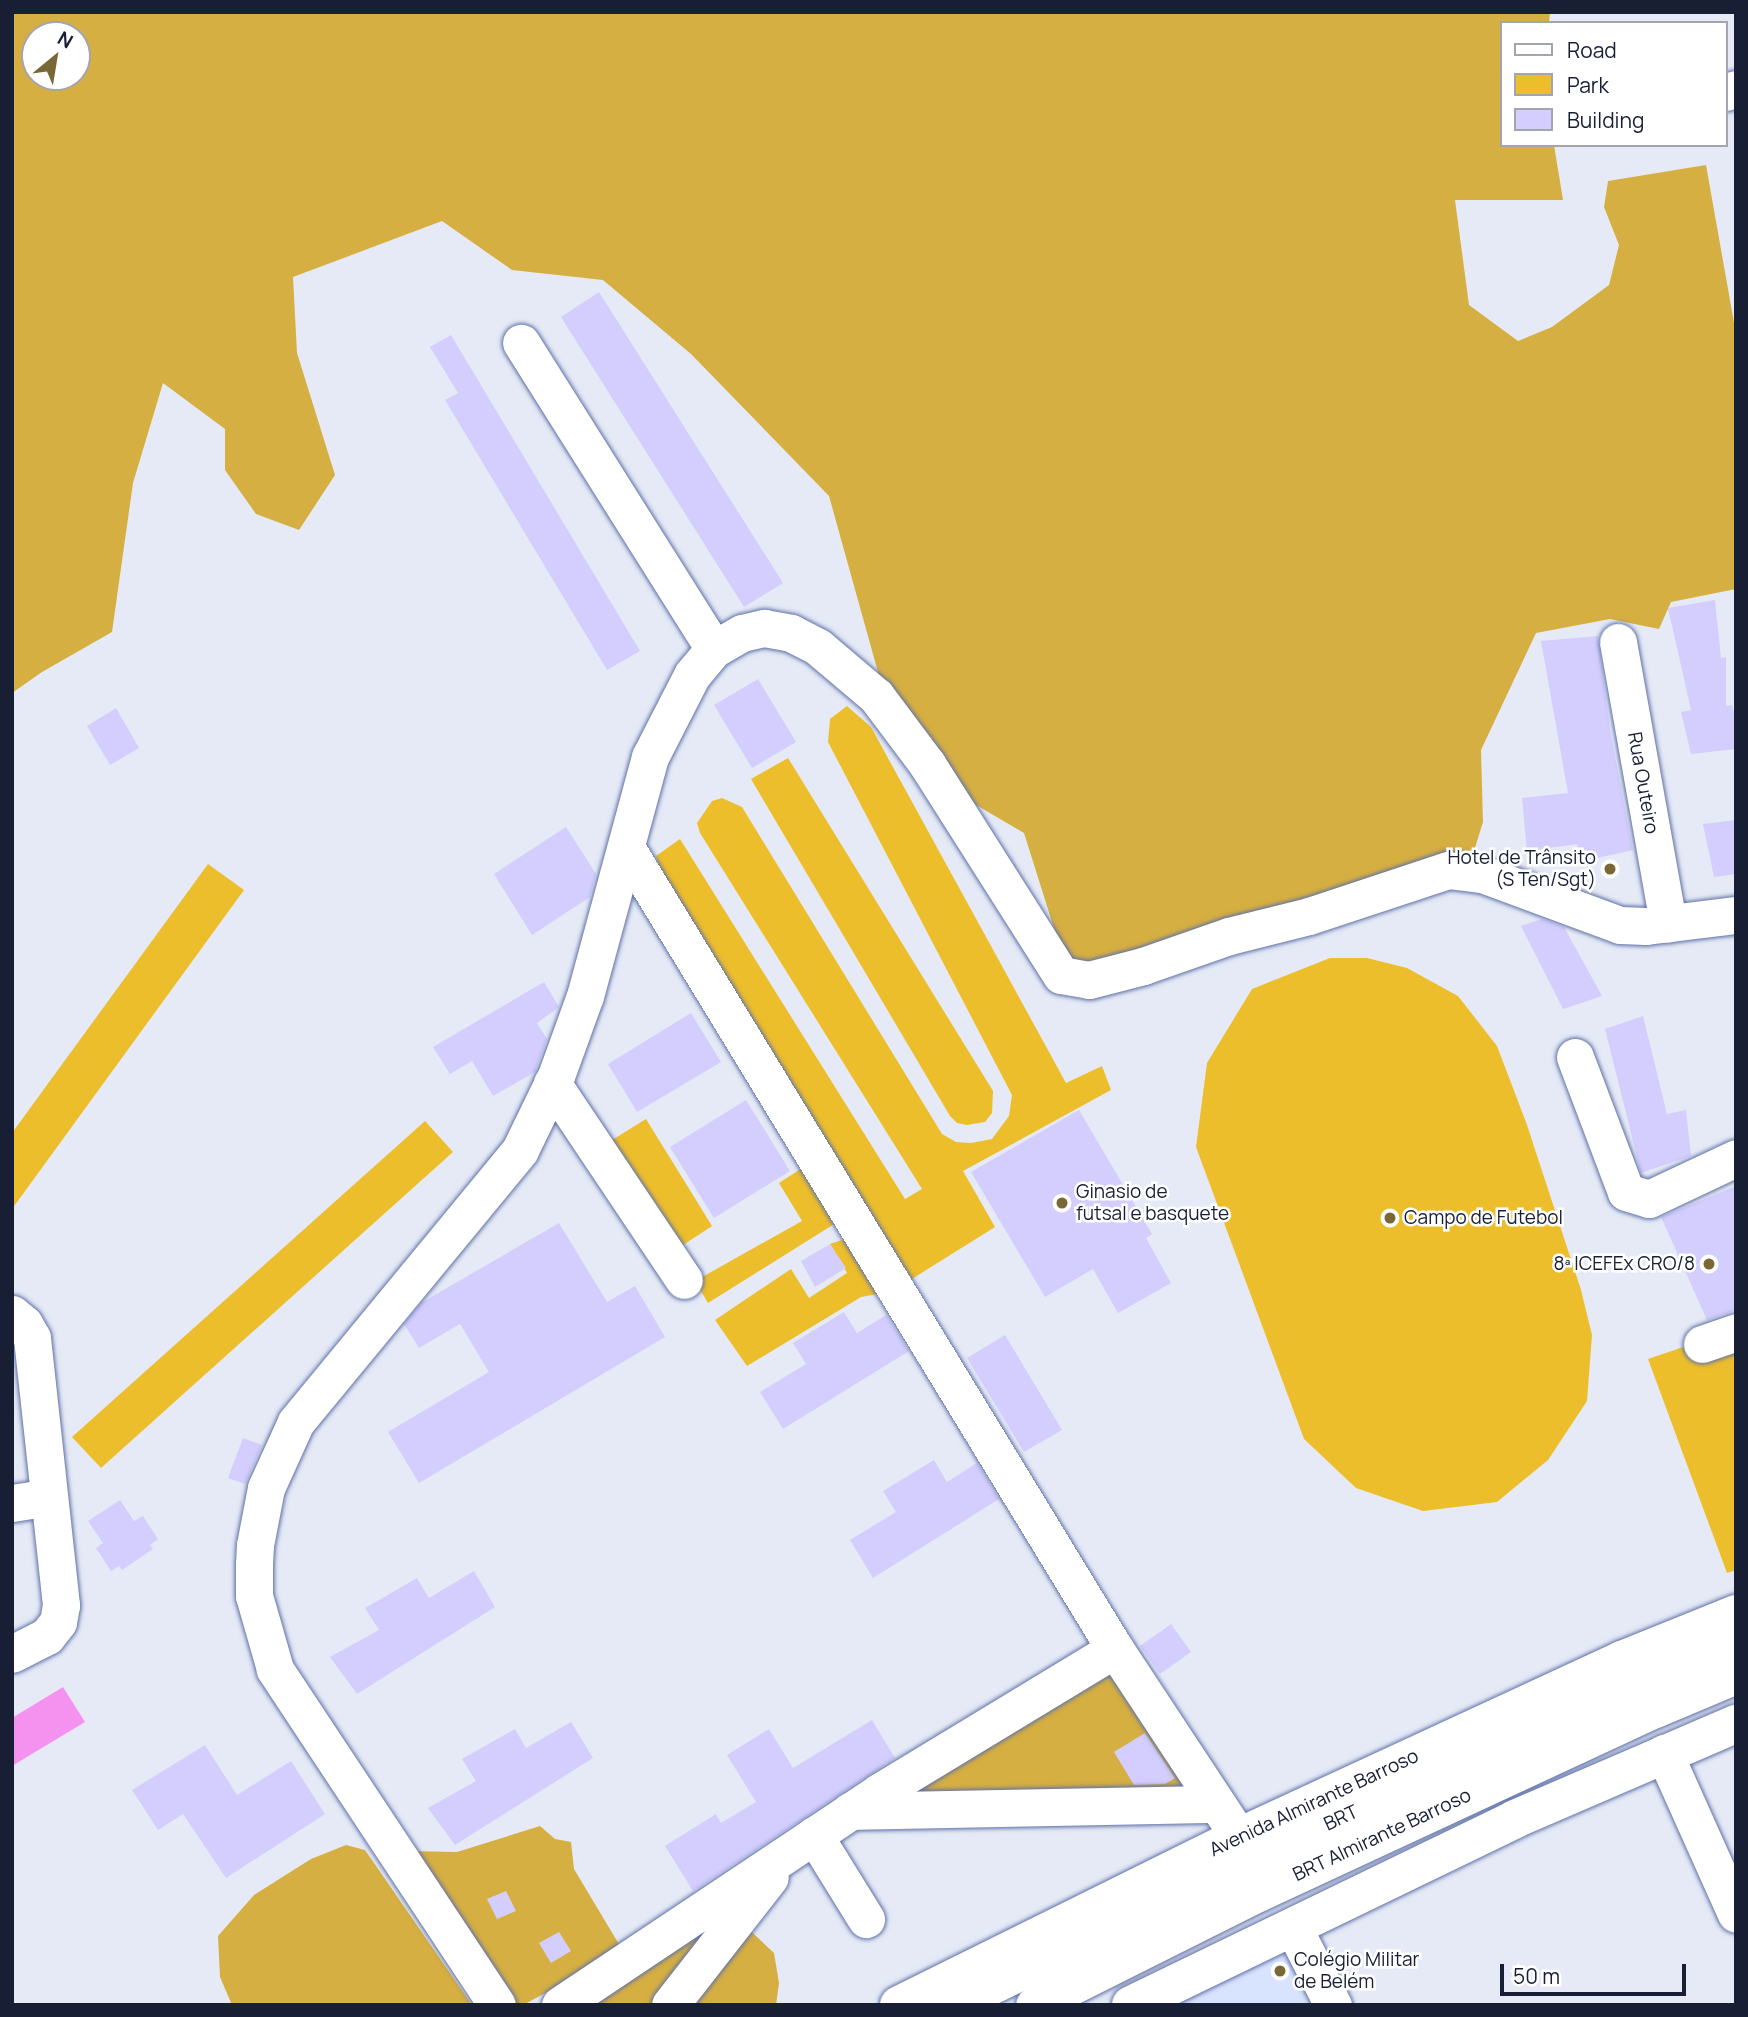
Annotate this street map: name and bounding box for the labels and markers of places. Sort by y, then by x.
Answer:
place label: Hotel de Trânsito (S Ten/Sgt) [1447,847,1596,891]
marker: Hotel de Trânsito (S Ten/Sgt) [1602,861,1618,877]
place label: Ginasio de futsal e basquete [1076,1181,1229,1225]
marker: Ginasio de futsal e basquete [1054,1195,1070,1211]
place label: Campo de Futebol [1404,1207,1563,1229]
marker: Campo de Futebol [1382,1210,1398,1226]
place label: 8ª ICEFEx CRO/8 [1553,1253,1695,1275]
marker: 8ª ICEFEx CRO/8 [1701,1256,1717,1272]
place label: Colégio Militar de Belém [1294,1949,1419,1993]
marker: Colégio Militar de Belém [1272,1963,1288,1979]

